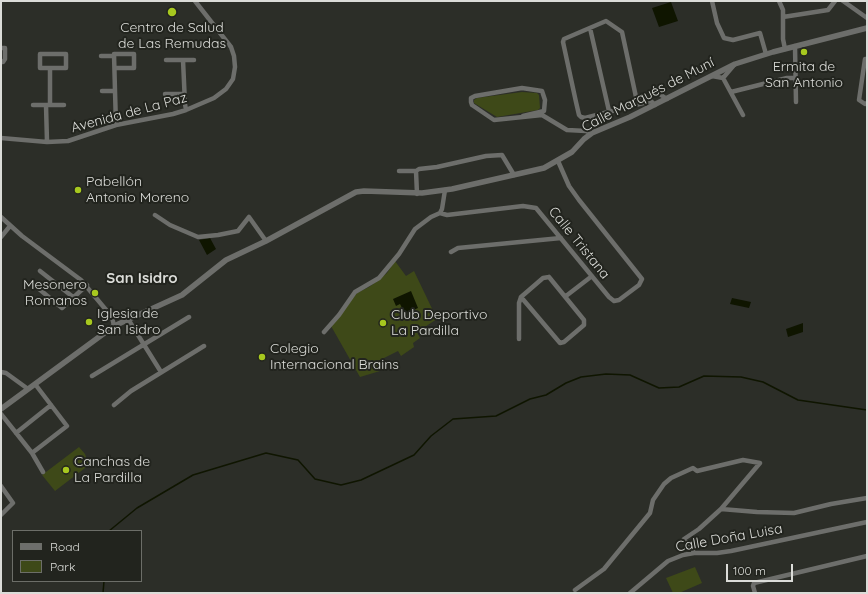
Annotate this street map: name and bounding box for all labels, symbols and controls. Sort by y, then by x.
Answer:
marker: Centro de Salud de Las Remudas [166,6,178,18]
place label: Centro de Salud de Las Remudas [118,20,226,52]
marker: Ermita de San Antonio [799,47,809,57]
street label: Calle Marqués de Muní [579,54,717,136]
place label: Ermita de San Antonio [765,59,843,92]
street label: Avenida de La Paz [69,89,189,137]
place label: Pabellón Antonio Moreno [86,174,189,206]
marker: Pabellón Antonio Moreno [73,185,83,195]
street label: Calle Tristana [545,204,613,282]
district label: San Isidro [106,269,178,287]
place label: Mesonero Romanos [23,277,87,310]
marker: Mesonero Romanos [90,288,100,298]
place label: Iglesia de San Isidro [97,306,160,338]
place label: Club Deportivo La Pardilla [391,307,488,340]
marker: Iglesia de San Isidro [84,317,94,327]
marker: Club Deportivo La Pardilla [378,318,388,328]
place label: Colegio Internacional Brains [270,341,399,374]
marker: Colegio Internacional Brains [257,352,267,362]
place label: Canchas de La Pardilla [74,454,150,486]
marker: Canchas de La Pardilla [61,465,71,475]
street label: Calle Doña Luisa [674,520,784,556]
legend [12,530,142,582]
text: Road [50,539,80,554]
scale bar [728,556,795,582]
text: Park [50,559,75,574]
text: 100 m [733,563,766,578]

